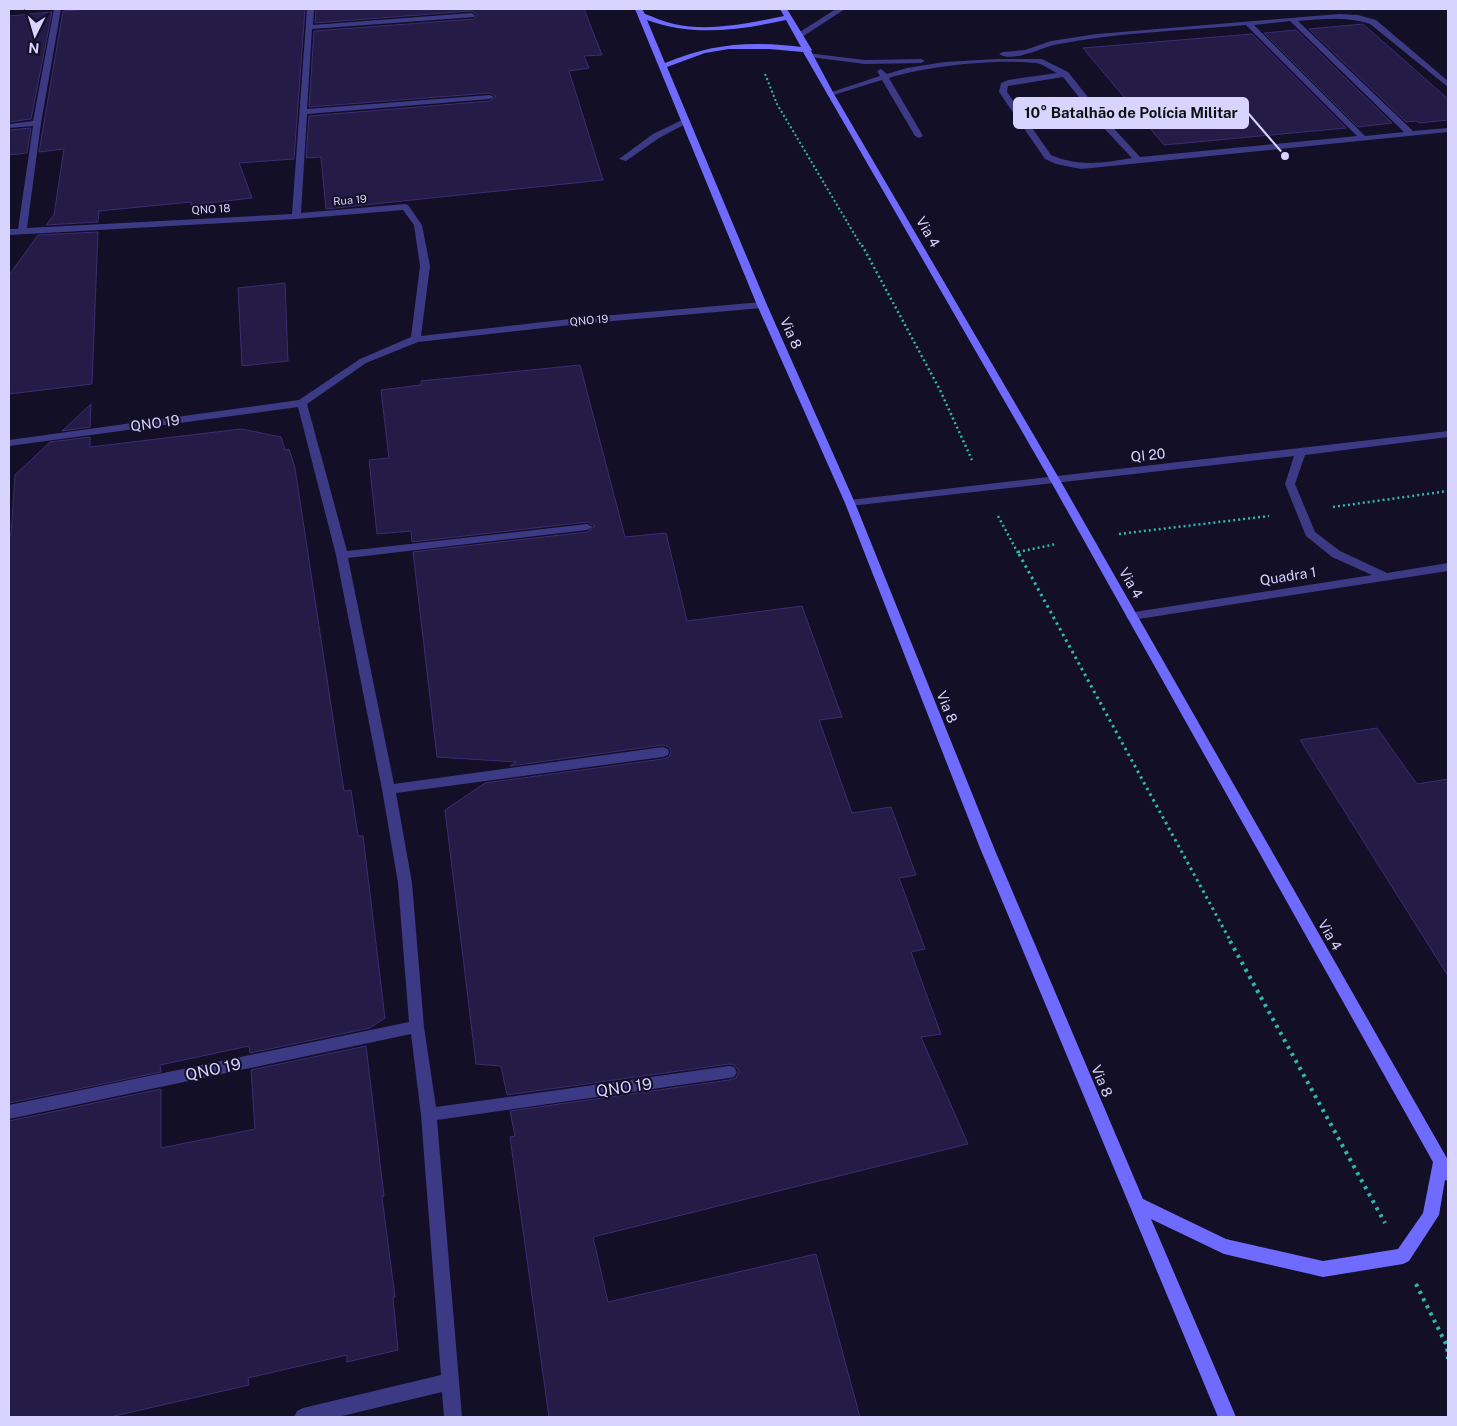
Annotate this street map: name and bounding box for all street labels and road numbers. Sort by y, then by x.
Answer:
street label: Rua 19 [333,193,368,207]
street label: QNO 18 [191,202,231,216]
street label: Via 4 [913,214,943,250]
street label: QNO 19 [569,312,609,328]
street label: Via 8 [777,315,805,351]
street label: QNO 19 [130,412,181,434]
street label: QI 20 [1130,445,1166,465]
street label: Quadra 1 [1259,564,1317,588]
street label: Via 4 [1116,565,1146,601]
street label: Via 8 [933,689,961,725]
street label: Via 4 [1315,917,1345,953]
street label: QNO 19 [184,1054,243,1085]
street label: Via 8 [1088,1063,1116,1099]
street label: QNO 19 [595,1074,653,1101]

